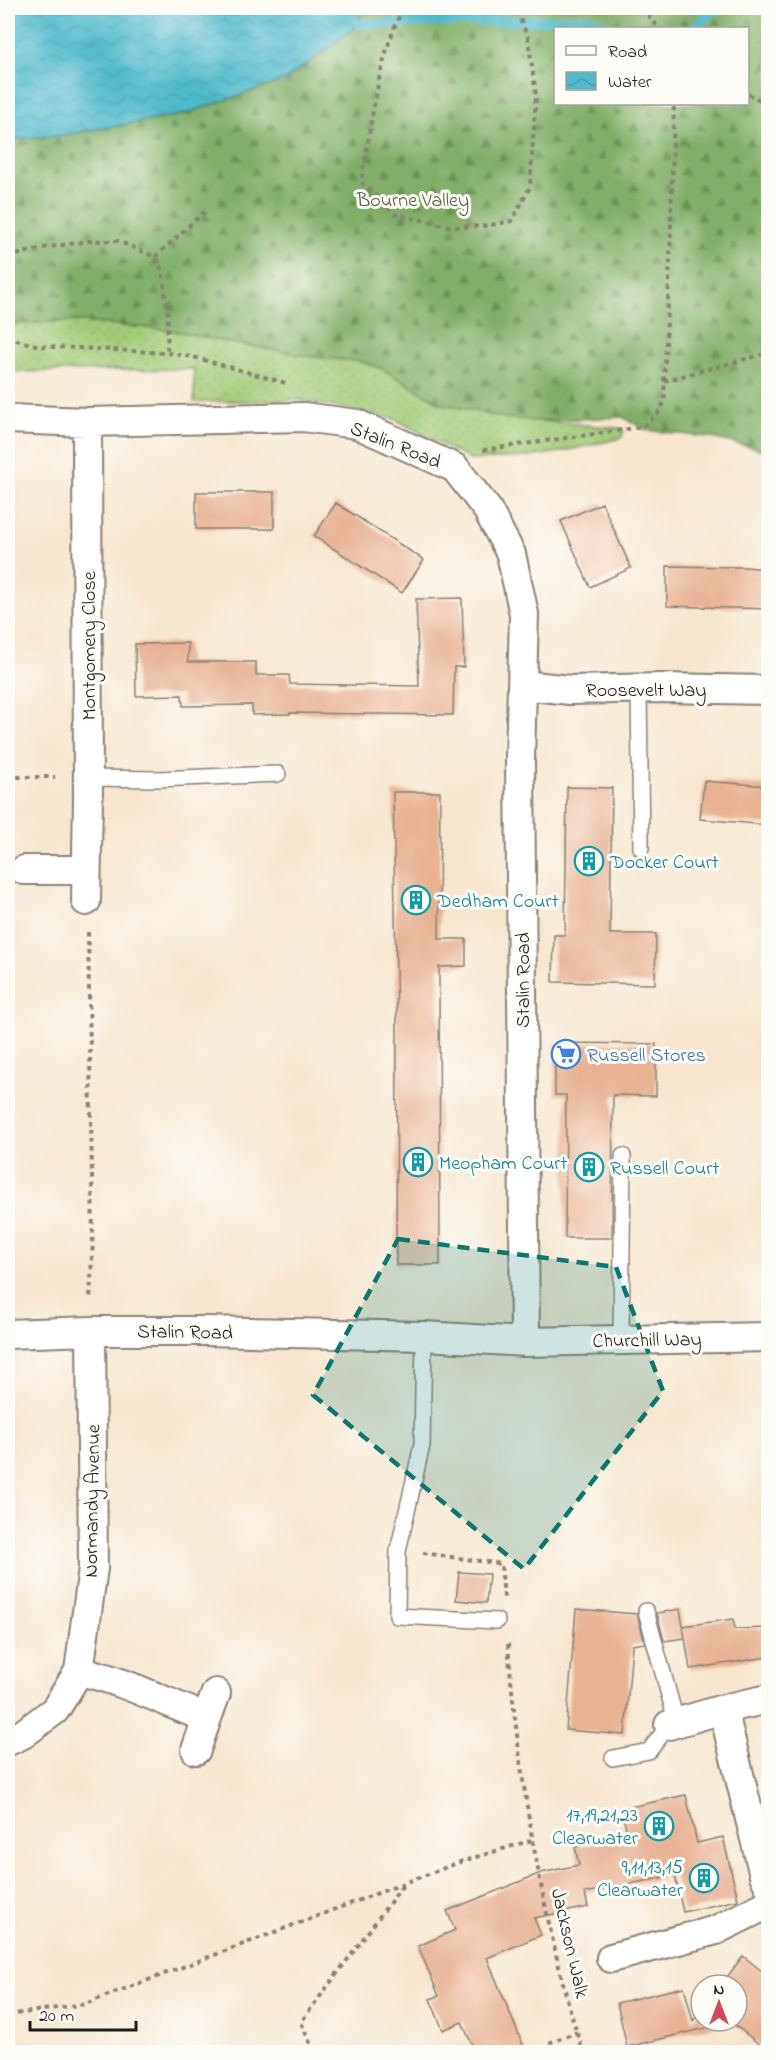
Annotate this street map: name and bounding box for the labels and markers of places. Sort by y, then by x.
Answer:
building icon: Docker Court [573,845,605,877]
place label: Docker Court [609,849,719,878]
building icon: Dedham Court [400,884,432,916]
place label: Dedham Court [436,888,559,917]
supermarket icon: Russell Stores [550,1038,582,1070]
place label: Russell Stores [587,1042,706,1071]
building icon: Meopham Court [402,1146,434,1178]
place label: Meopham Court [439,1150,568,1179]
building icon: Russell Court [573,1151,605,1183]
place label: Russell Court [610,1155,719,1184]
place label: 17,19,21,23 Clearwater [552,1802,639,1854]
building icon: 17,19,21,23 Clearwater [643,1810,675,1842]
place label: 9,11,13,15 Clearwater [597,1854,684,1906]
building icon: 9,11,13,15 Clearwater [688,1862,720,1894]

